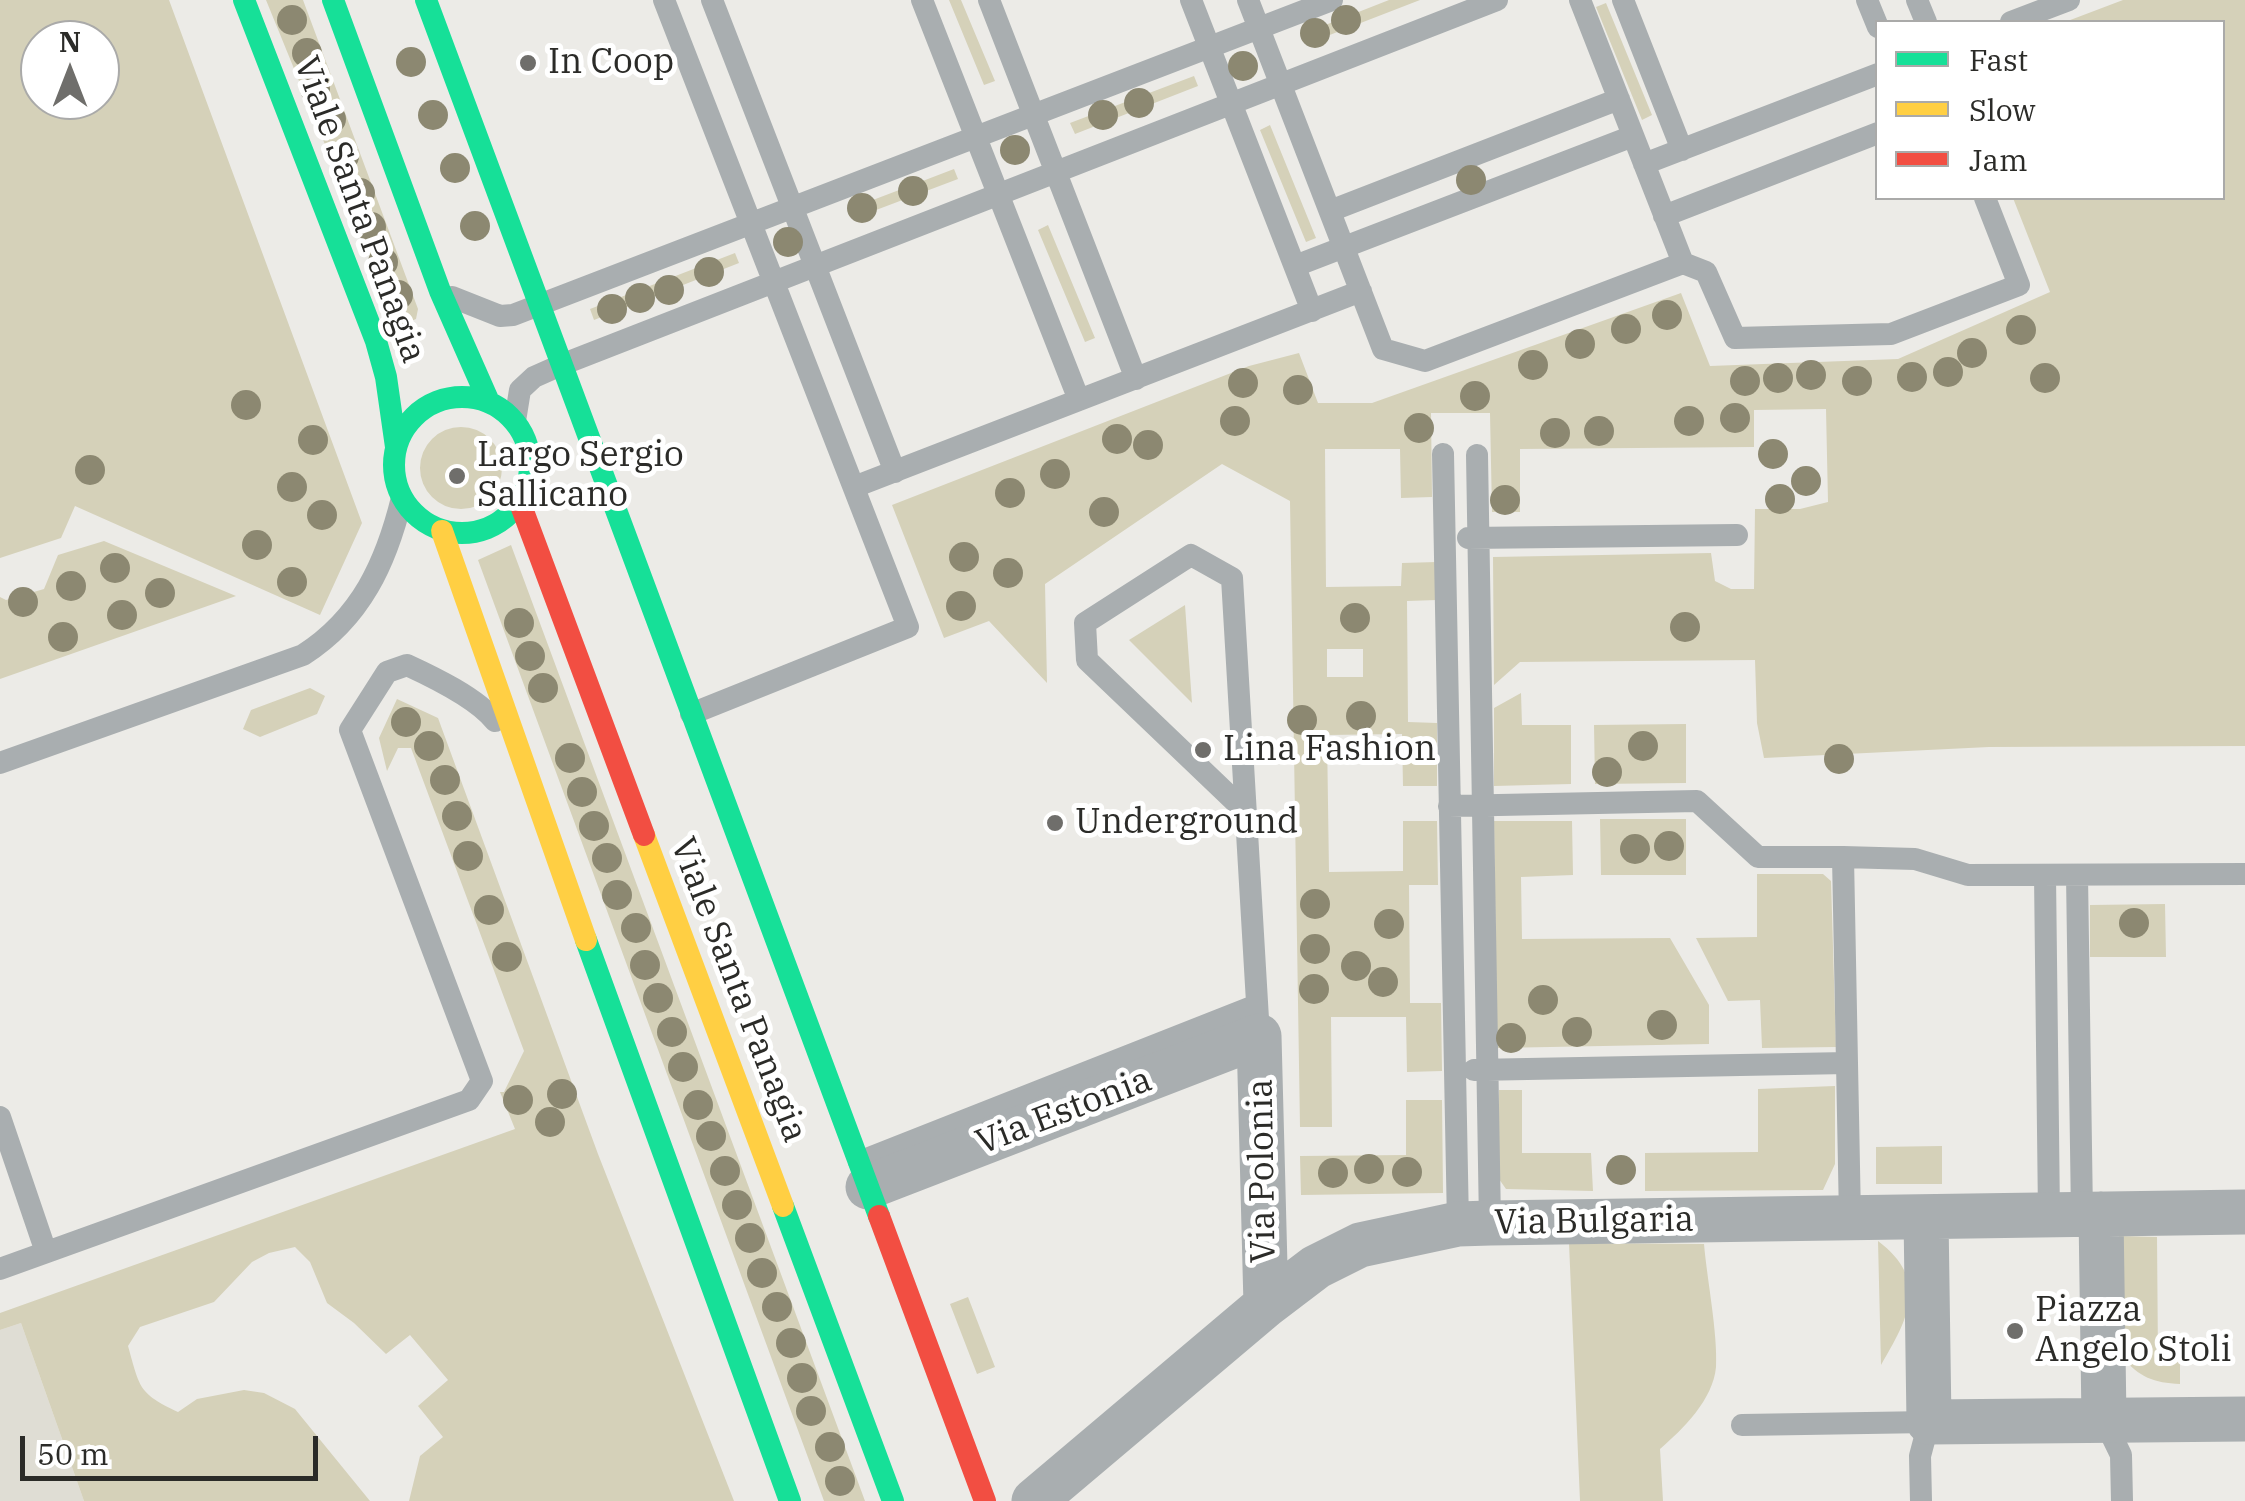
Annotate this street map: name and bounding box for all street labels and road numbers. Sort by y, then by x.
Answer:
street label: Viale Santa Panagia [284,51,434,369]
street label: Viale Santa Panagia [661,832,815,1148]
street label: Via Estonia [970,1059,1158,1165]
street label: Via Polonia [1240,1078,1286,1264]
street label: Via Bulgaria [1494,1199,1694,1245]

